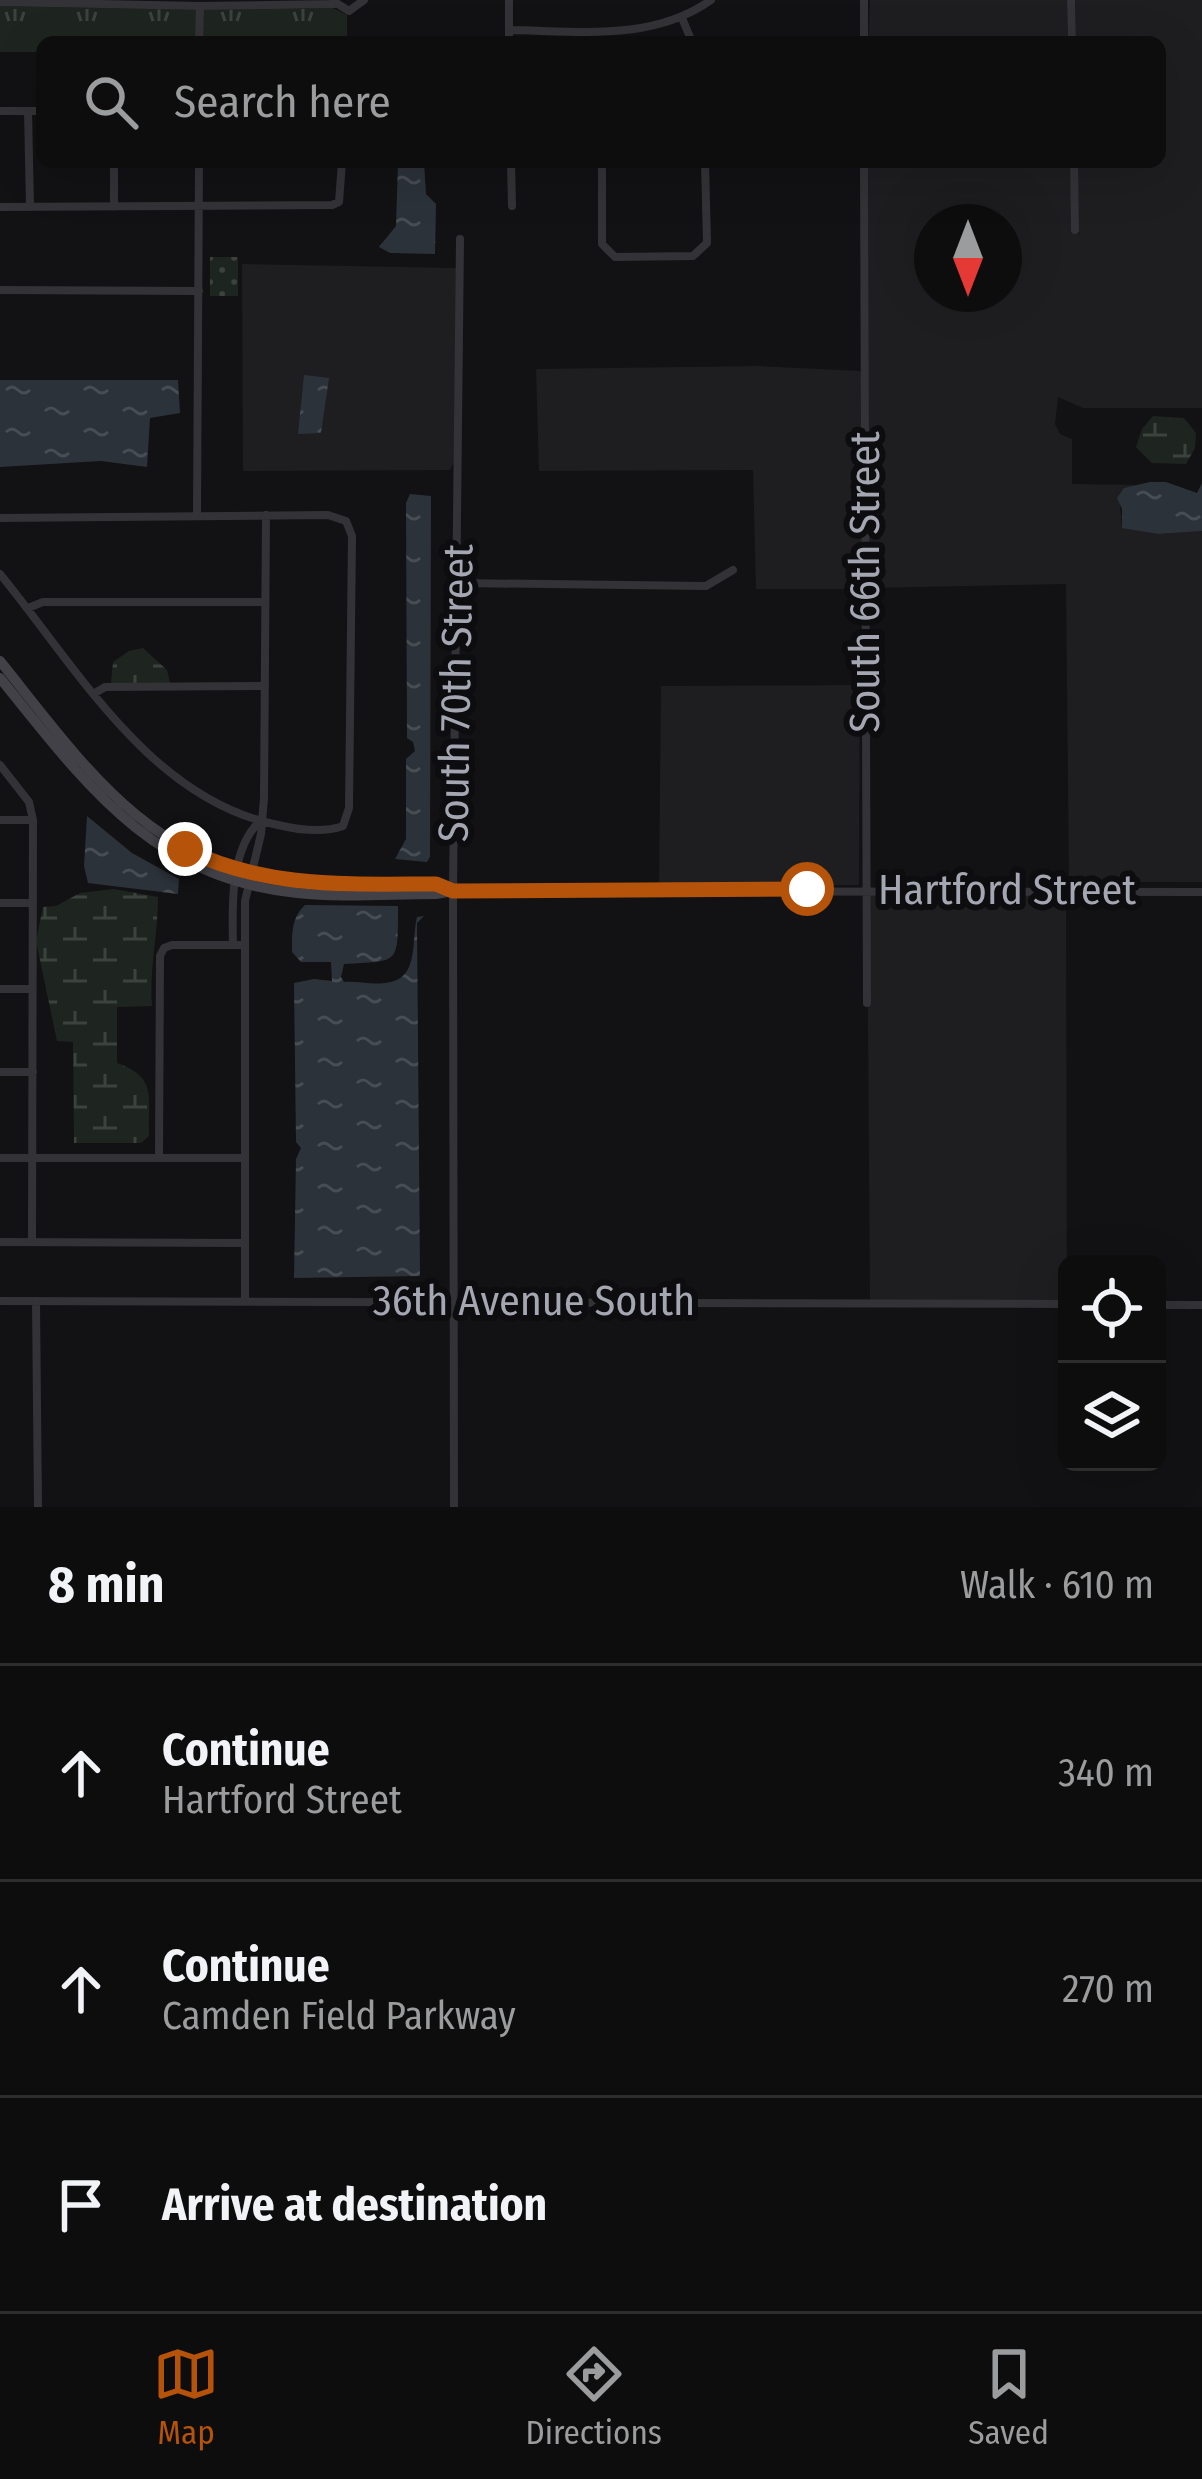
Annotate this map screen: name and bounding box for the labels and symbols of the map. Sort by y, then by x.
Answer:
north arrow [914,204,1022,312]
street label: South 66th Street [840,431,890,733]
street label: South 70th Street [428,543,484,842]
route end [158,822,212,876]
route start [780,862,834,916]
street label: Hartford Street [878,865,1136,915]
street label: 36th Avenue South [373,1276,695,1326]

